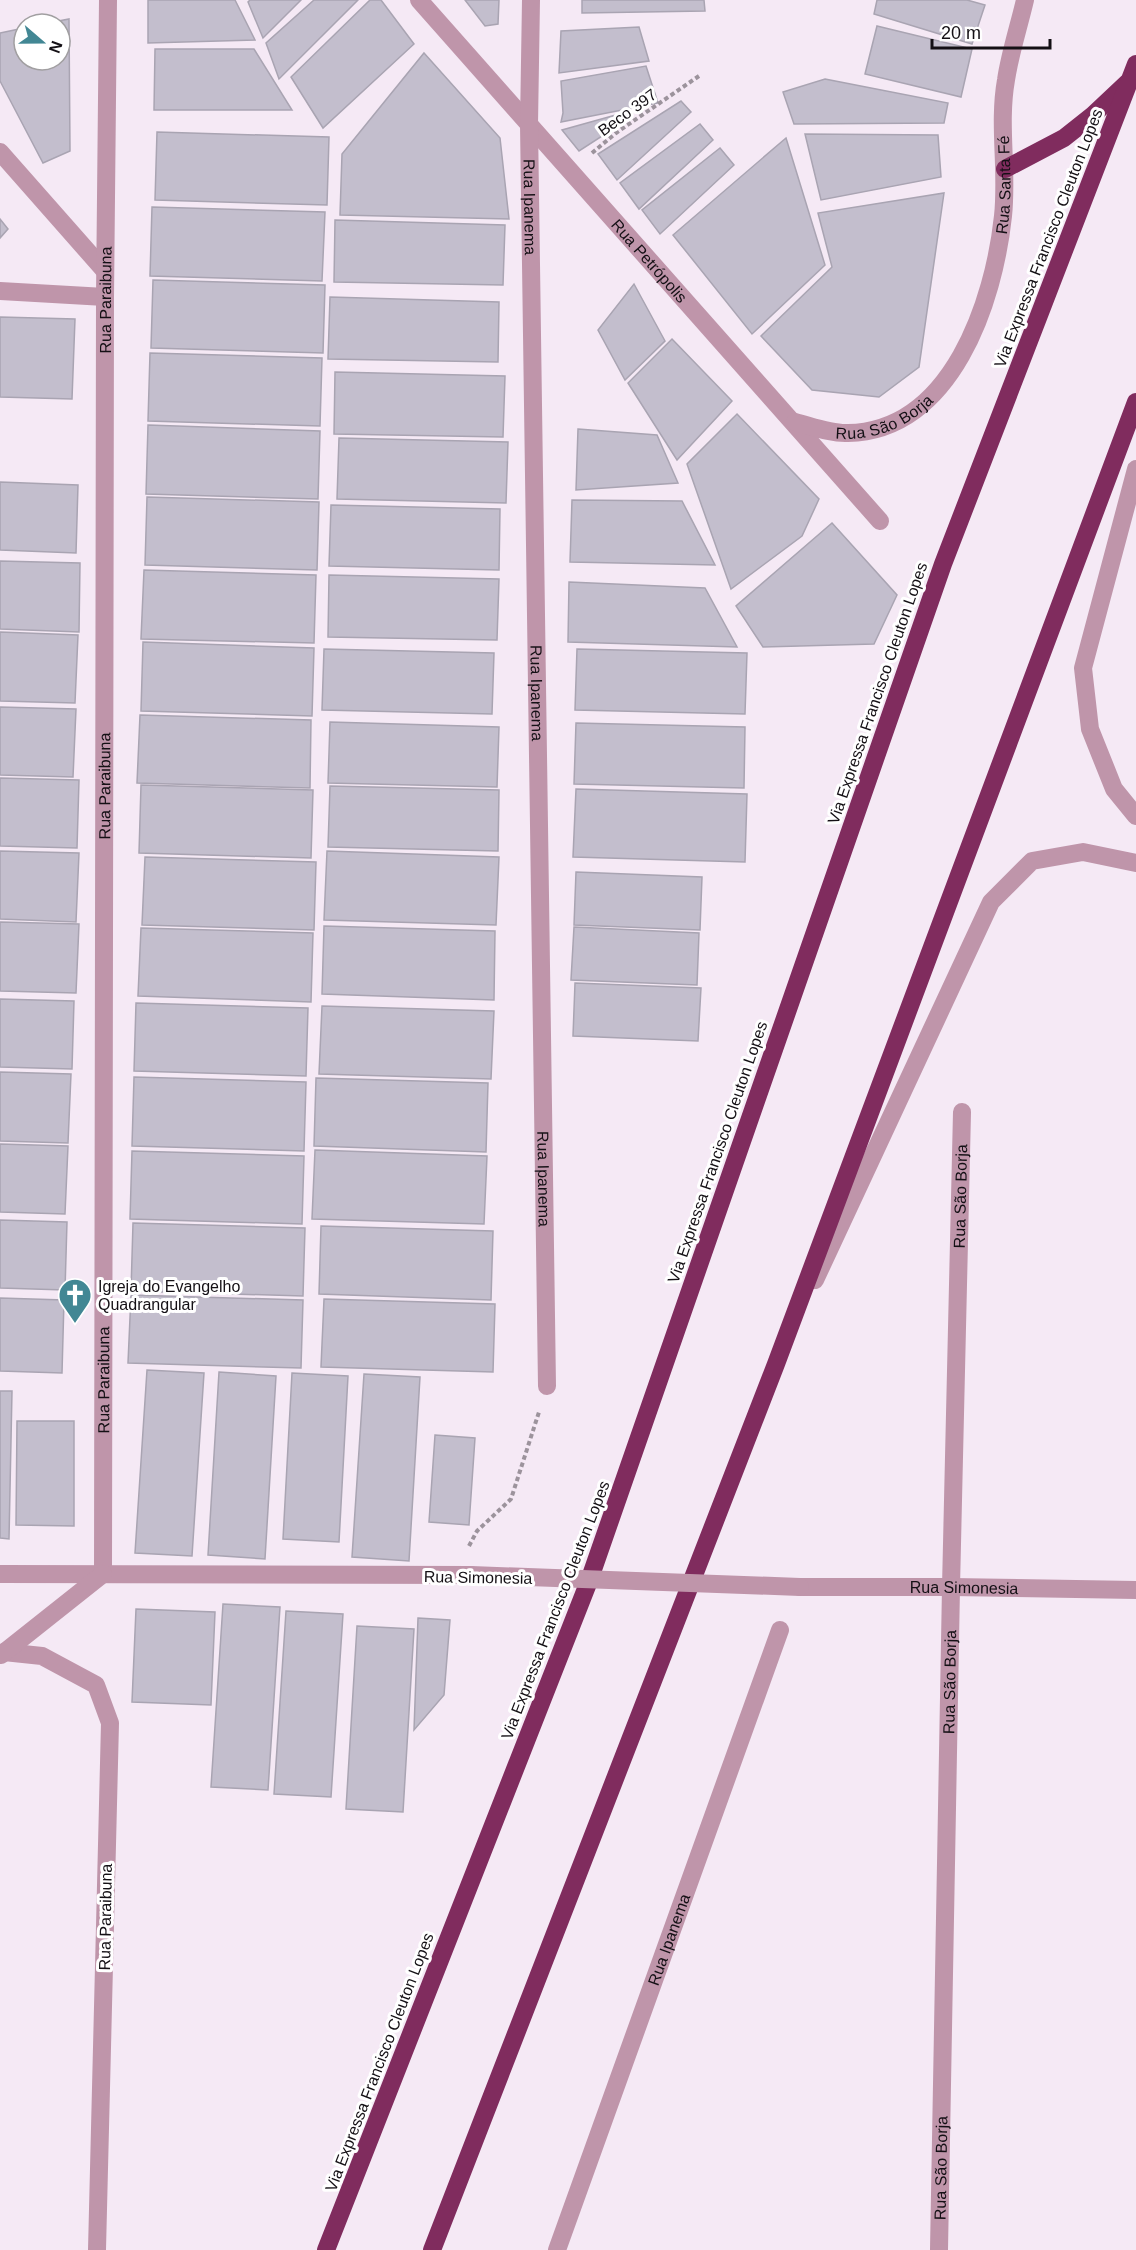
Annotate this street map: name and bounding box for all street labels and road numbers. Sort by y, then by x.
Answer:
street label: Beco 397 [595,86,660,139]
street label: Via Expressa Francisco Cleuton Lopes [991,107,1106,370]
street label: Rua Santa Fé [993,135,1013,235]
street label: Rua Ipanema [520,159,539,255]
street label: Rua Petrópolis [608,216,690,306]
street label: Rua Paraibuna [97,246,115,353]
street label: Rua São Borja [835,391,936,442]
street label: Via Expressa Francisco Cleuton Lopes [825,560,930,826]
street label: Rua Ipanema [527,645,546,741]
street label: Rua Paraibuna [96,732,113,839]
street label: Via Expressa Francisco Cleuton Lopes [665,1019,770,1285]
street label: Rua Ipanema [534,1131,553,1227]
street label: Rua São Borja [951,1144,970,1248]
street label: Rua Paraibuna [95,1326,112,1433]
street label: Via Expressa Francisco Cleuton Lopes [498,1479,613,1742]
street label: Rua Simonesia [424,1568,532,1587]
street label: Rua Simonesia [910,1579,1019,1597]
street label: Rua São Borja [940,1630,959,1734]
street label: Rua Paraibuna [96,1863,115,1971]
street label: Rua Ipanema [645,1891,693,1988]
street label: Via Expressa Francisco Cleuton Lopes [322,1931,437,2194]
street label: Rua São Borja [932,2116,950,2220]

